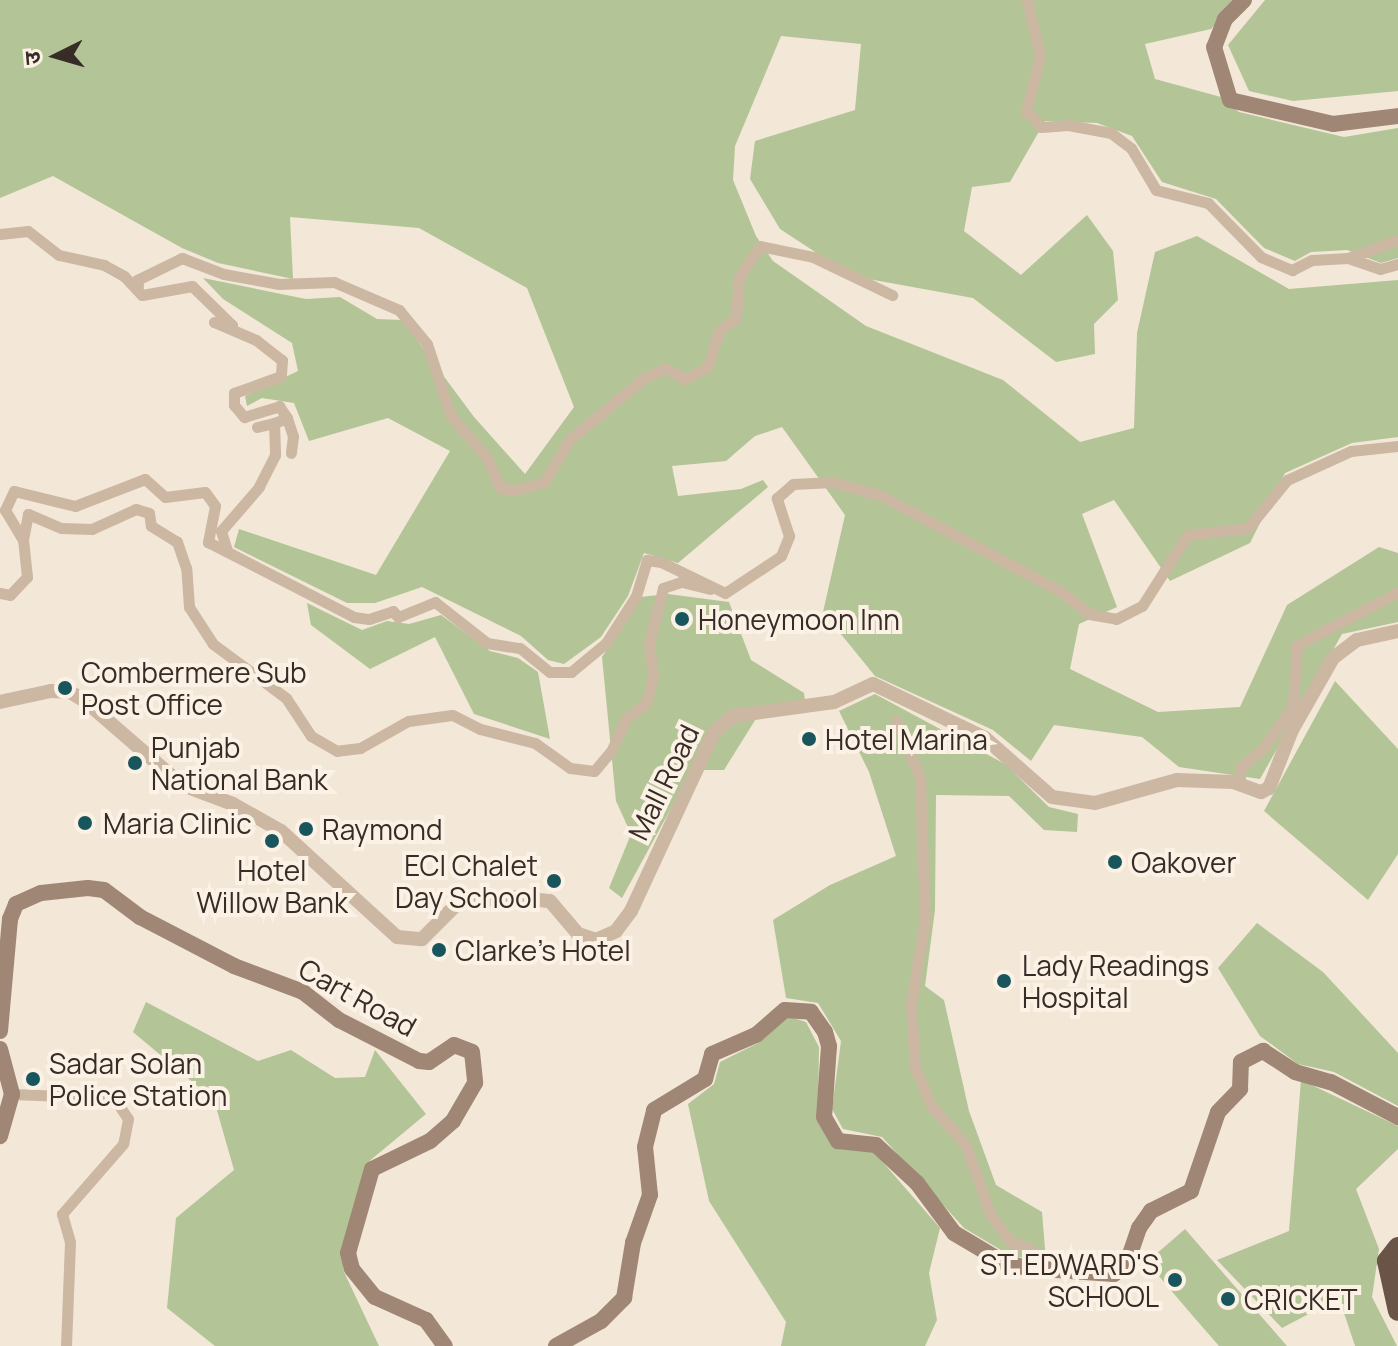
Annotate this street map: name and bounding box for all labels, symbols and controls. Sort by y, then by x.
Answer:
north arrow [16,16,96,96]
text: उ [17,50,48,66]
place label: Honeymoon Inn [698,602,900,636]
marker: Honeymoon Inn [673,610,691,628]
place label: Combermere Sub Post Office [81,655,307,721]
marker: Combermere Sub Post Office [56,679,74,697]
street label: Mall Road [621,719,705,845]
place label: Hotel Marina [825,722,988,756]
place label: Punjab National Bank [151,730,328,796]
marker: Hotel Marina [800,730,818,748]
marker: Punjab National Bank [126,754,144,772]
place label: Maria Clinic [103,806,252,840]
marker: Maria Clinic [74,812,96,834]
place label: Raymond [322,812,442,846]
marker: Raymond [297,820,315,838]
marker: Hotel Willow Bank [263,832,281,850]
place label: Oakover [1131,845,1237,879]
place label: ECI Chalet Day School [395,848,538,914]
place label: Hotel Willow Bank [196,853,348,919]
marker: Oakover [1106,853,1124,871]
marker: ECI Chalet Day School [545,872,563,890]
place label: Clarke's Hotel [455,933,631,967]
marker: Clarke's Hotel [430,941,448,959]
place label: Lady Readings Hospital [1022,948,1209,1014]
street label: Cart Road [294,951,422,1043]
marker: Lady Readings Hospital [993,970,1015,992]
place label: Sadar Solan Police Station [49,1046,227,1112]
marker: Sadar Solan Police Station [24,1070,42,1088]
place label: ST. EDWARD'S SCHOOL [980,1247,1159,1313]
marker: ST. EDWARD'S SCHOOL [1166,1271,1184,1289]
place label: CRICKET [1244,1282,1358,1316]
marker: CRICKET [1219,1290,1237,1308]

